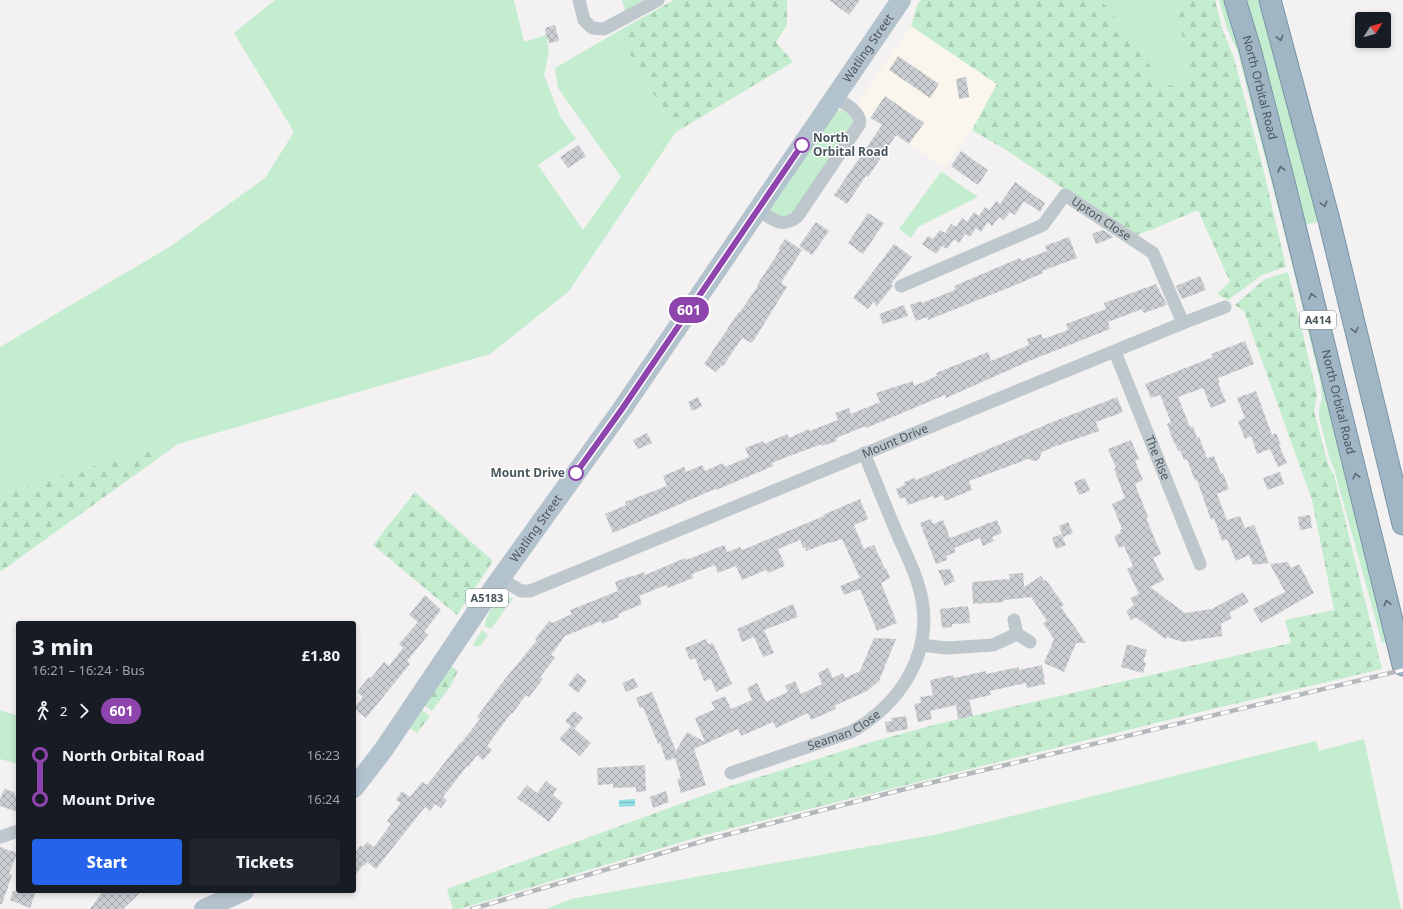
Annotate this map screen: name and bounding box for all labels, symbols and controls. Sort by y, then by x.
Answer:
street label: Watling Street [838,10,898,86]
north arrow [1355,12,1391,48]
map controls [1355,12,1391,48]
street label: North Orbital Road [1238,33,1282,141]
one-way arrow [1275,34,1284,41]
place label: North Orbital Road [813,129,888,160]
marker: North Orbital Road [794,137,810,153]
one-way arrow [1277,166,1286,173]
street label: Upton Close [1068,192,1135,245]
one-way arrow [1319,200,1328,207]
one-way arrow [1309,292,1317,299]
line badge: 601 [666,297,712,323]
text: 601 [677,300,701,319]
road number: A414 [1300,311,1336,329]
one-way arrow [1350,326,1359,333]
street label: North Orbital Road [1318,348,1360,456]
street label: Mount Drive [859,419,931,462]
street label: The Rise [1141,433,1175,483]
place label: Mount Drive [491,464,565,481]
marker: Mount Drive [568,465,584,481]
one-way arrow [1353,473,1361,479]
street label: Watling Street [505,490,566,566]
road number: A5183 [466,589,508,607]
one-way arrow [1384,599,1392,606]
text: 3 min [32,631,93,661]
text: £1.80 [301,645,340,665]
text: 16:21 – 16:24 · Bus [32,661,145,679]
icon: walk [32,700,54,722]
icon: forward [73,700,95,722]
text: 601 [109,701,133,720]
text: 2 [60,702,67,720]
street label: Seaman Close [805,706,884,754]
text: North Orbital Road [62,745,205,765]
text: 16:23 [307,746,340,764]
text: Mount Drive [62,789,155,809]
text: 16:24 [307,790,340,808]
button: Start [32,839,182,885]
button: Tickets [190,839,340,885]

